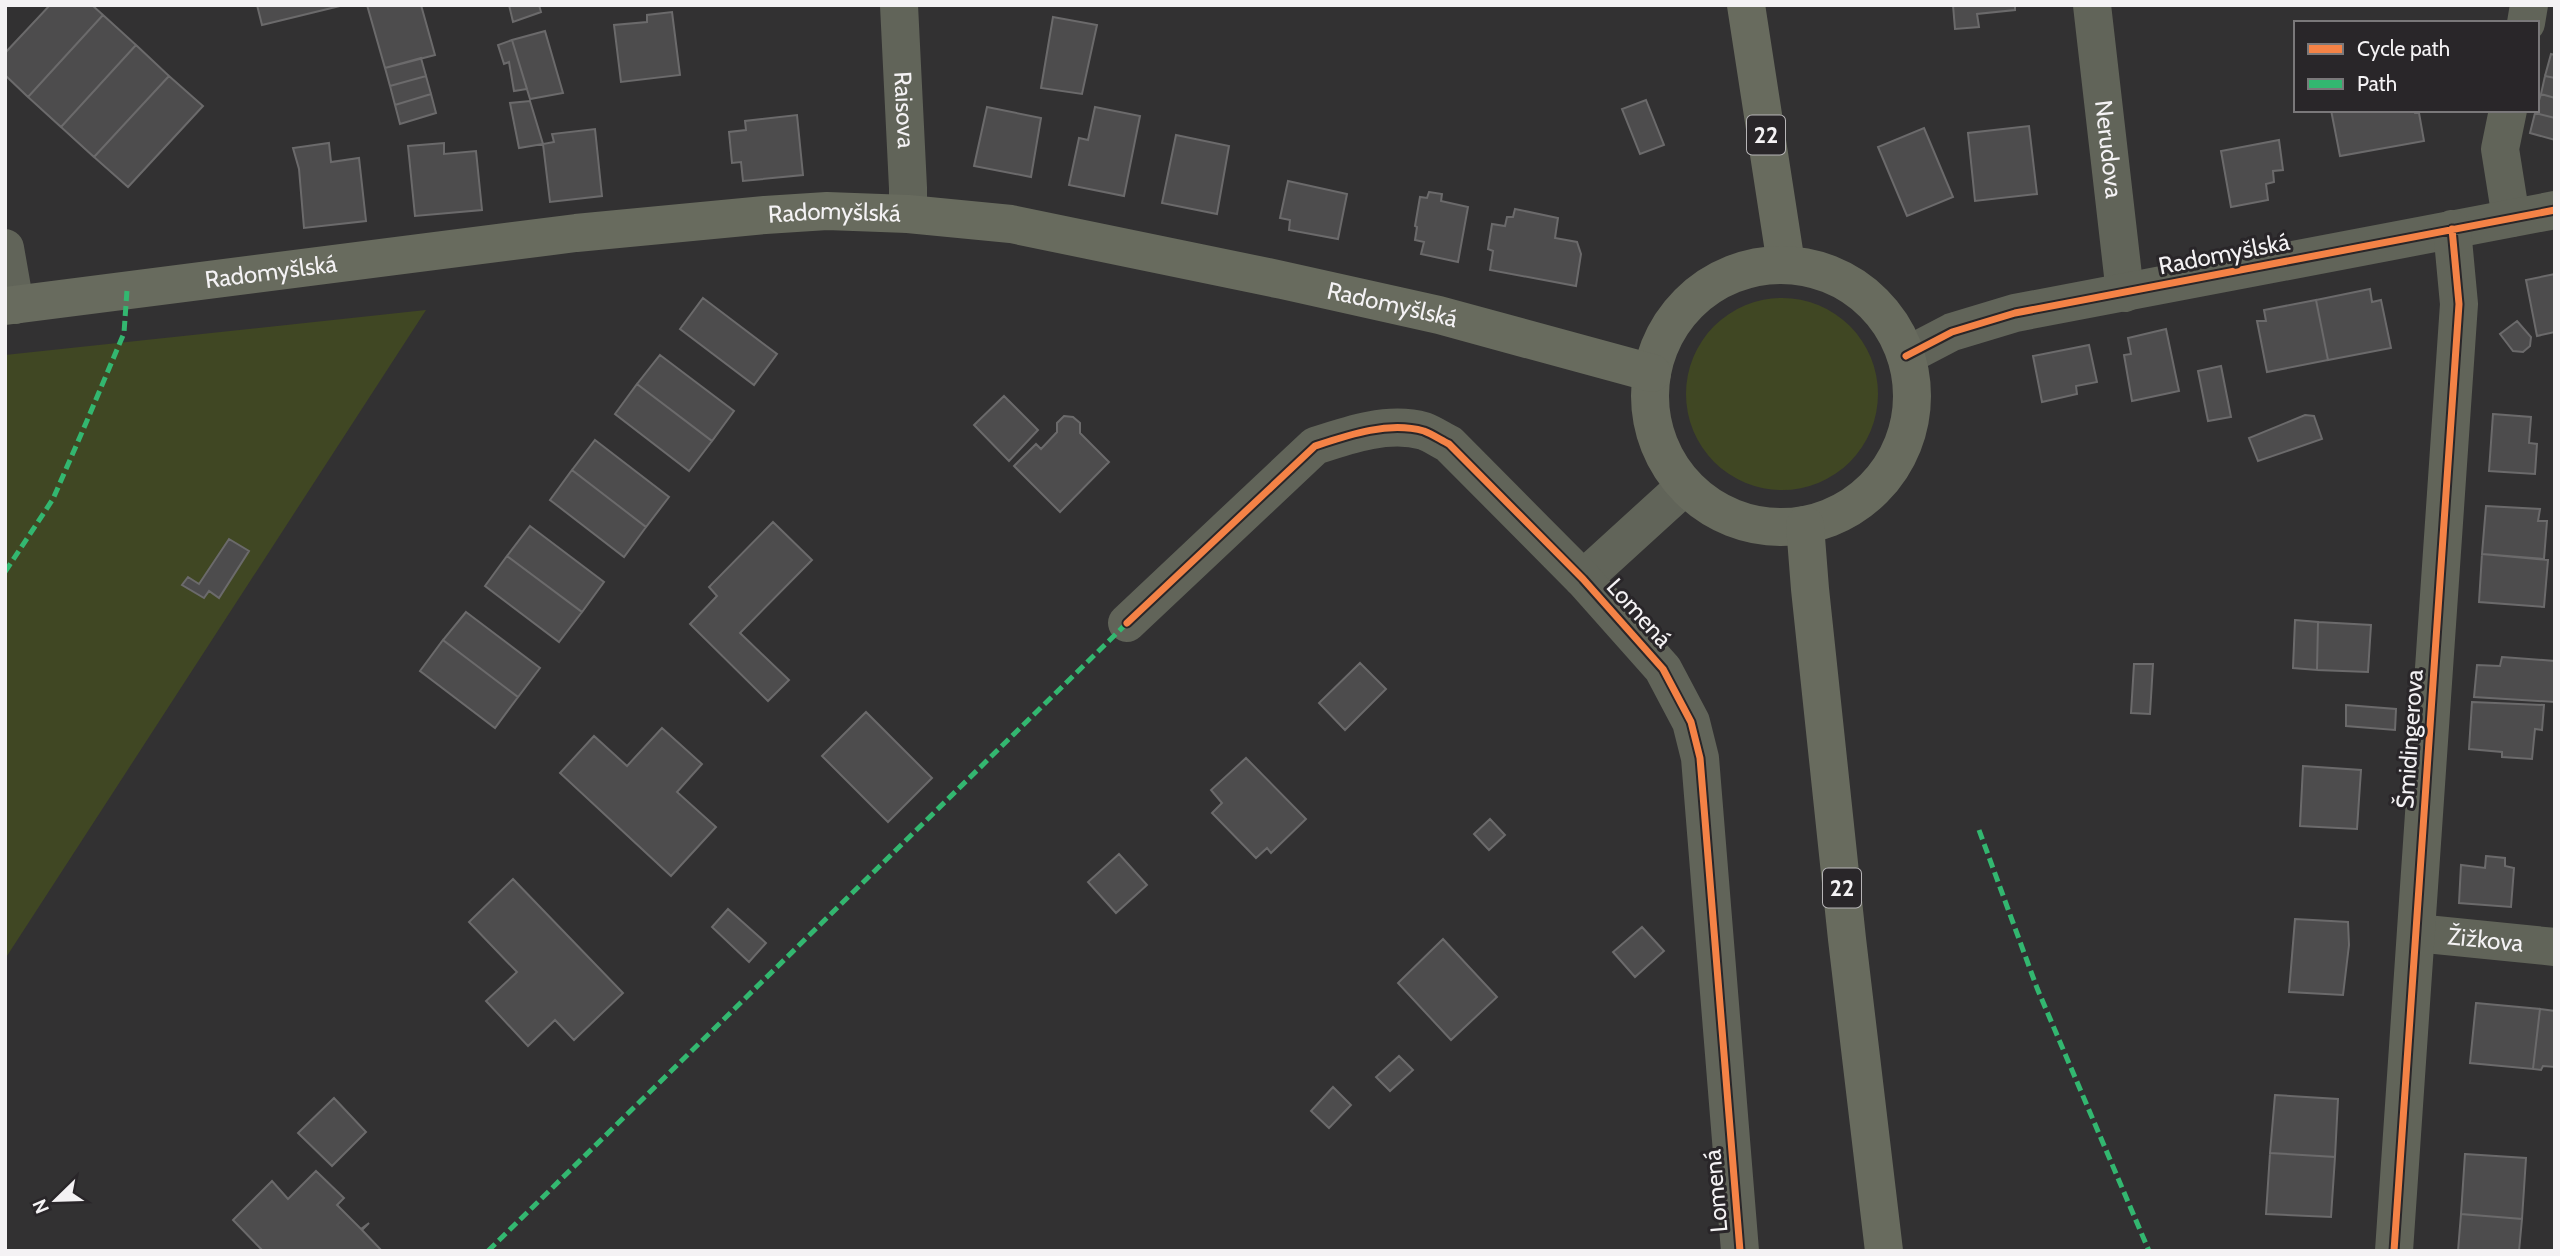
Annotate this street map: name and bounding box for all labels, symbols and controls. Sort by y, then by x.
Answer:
legend [2294,21,2539,112]
text: Cycle path [2357,36,2450,61]
street label: Raisova [888,71,921,150]
text: Path [2357,71,2397,96]
street label: Nerudova [2089,98,2129,200]
road number: 22 [1747,116,1785,154]
street label: Radomyšlská [767,196,902,229]
street label: Radomyšlská [2156,227,2292,280]
street label: Radomyšlská [203,249,339,294]
street label: Radomyšlská [1324,276,1461,334]
street label: Lomená [1601,572,1678,654]
street label: Šmidingerova [2390,668,2429,810]
road number: 22 [1823,868,1861,908]
street label: Žižkova [2446,921,2525,958]
street label: Lomená [1697,1148,1734,1234]
north arrow [21,1165,91,1235]
text: N [28,1196,54,1217]

